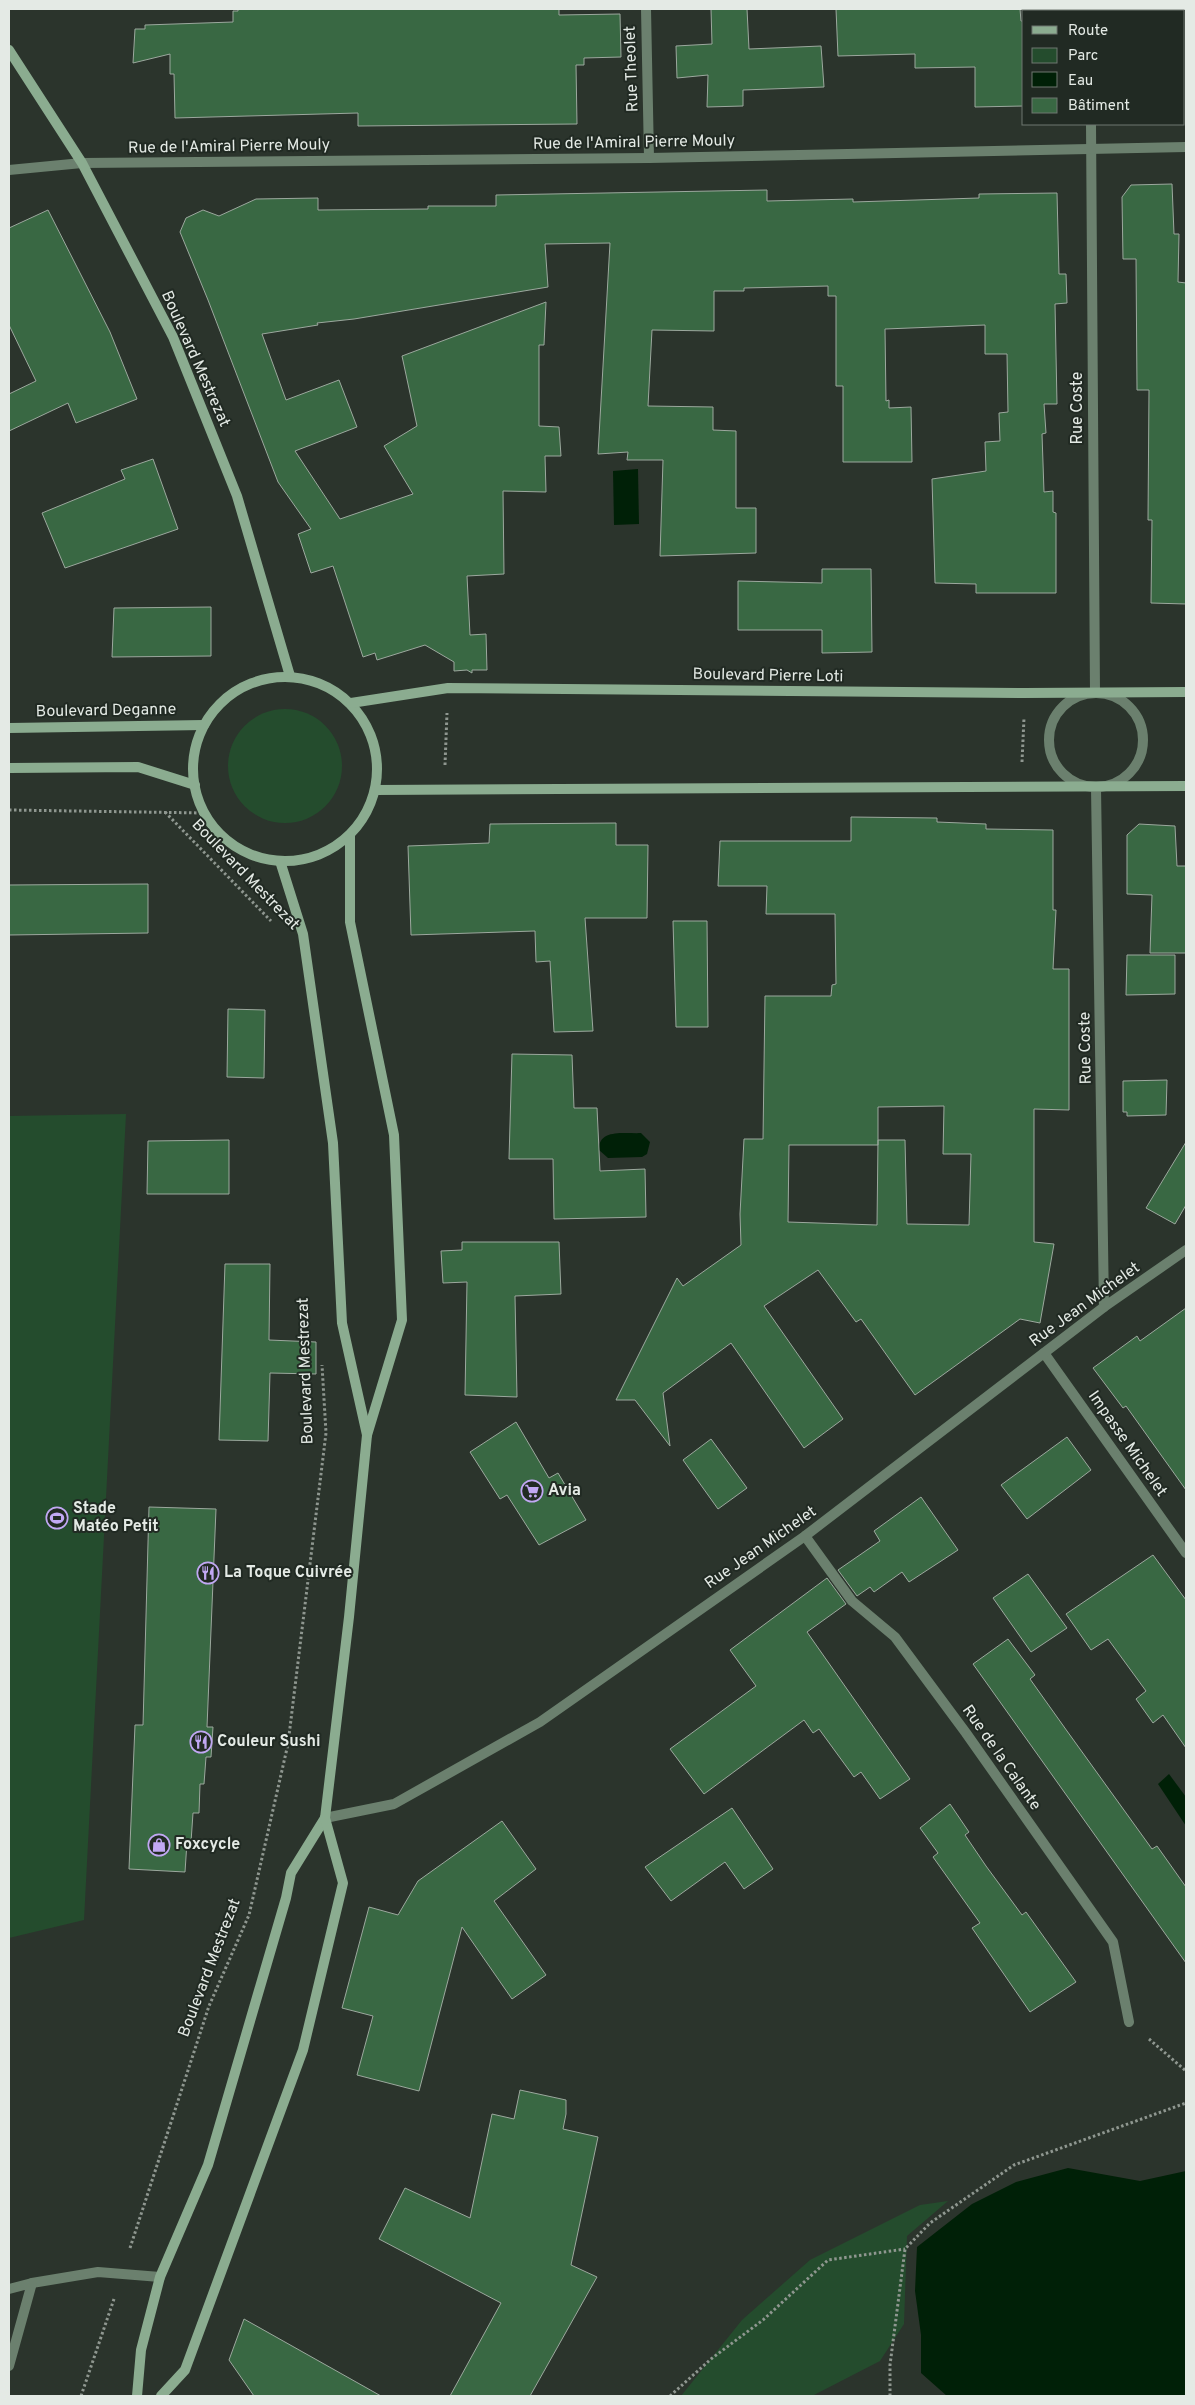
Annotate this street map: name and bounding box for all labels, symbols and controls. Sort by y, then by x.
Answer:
legend [1022,10,1185,125]
text: Route [1068,22,1108,41]
street label: Rue Theolet [621,26,643,112]
text: Parc [1068,47,1098,66]
text: Eau [1068,72,1093,91]
text: Bâtiment [1068,97,1130,116]
street label: Rue de l'Amiral Pierre Mouly [533,131,735,155]
street label: Rue de l'Amiral Pierre Mouly [128,135,330,159]
street label: Boulevard Mestrezat [156,288,234,430]
street label: Rue Coste [1068,372,1088,444]
street label: Boulevard Pierre Loti [692,665,844,687]
street label: Boulevard Deganne [36,700,176,722]
street label: Boulevard Mestrezat [187,815,303,935]
street label: Rue Coste [1075,1011,1097,1085]
street label: Rue Jean Michelet [1026,1258,1144,1352]
street label: Boulevard Mestrezat [293,1297,319,1445]
street label: Impasse Michelet [1083,1387,1171,1501]
supermarket icon: Avia [520,1479,544,1503]
place label: Avia [548,1481,581,1501]
place label: Stade Matéo Petit [73,1499,158,1537]
street label: Rue Jean Michelet [701,1502,821,1594]
sports icon: Stade Matéo Petit [45,1506,69,1530]
restaurant icon: La Toque Cuivrée [196,1561,220,1585]
place label: La Toque Cuivrée [224,1563,352,1583]
street label: Rue de la Calante [957,1701,1045,1815]
restaurant icon: Couleur Sushi [189,1730,213,1754]
place label: Couleur Sushi [217,1732,321,1752]
shop icon: Foxcycle [147,1833,171,1857]
place label: Foxcycle [175,1835,240,1855]
street label: Boulevard Mestrezat [174,1896,246,2040]

